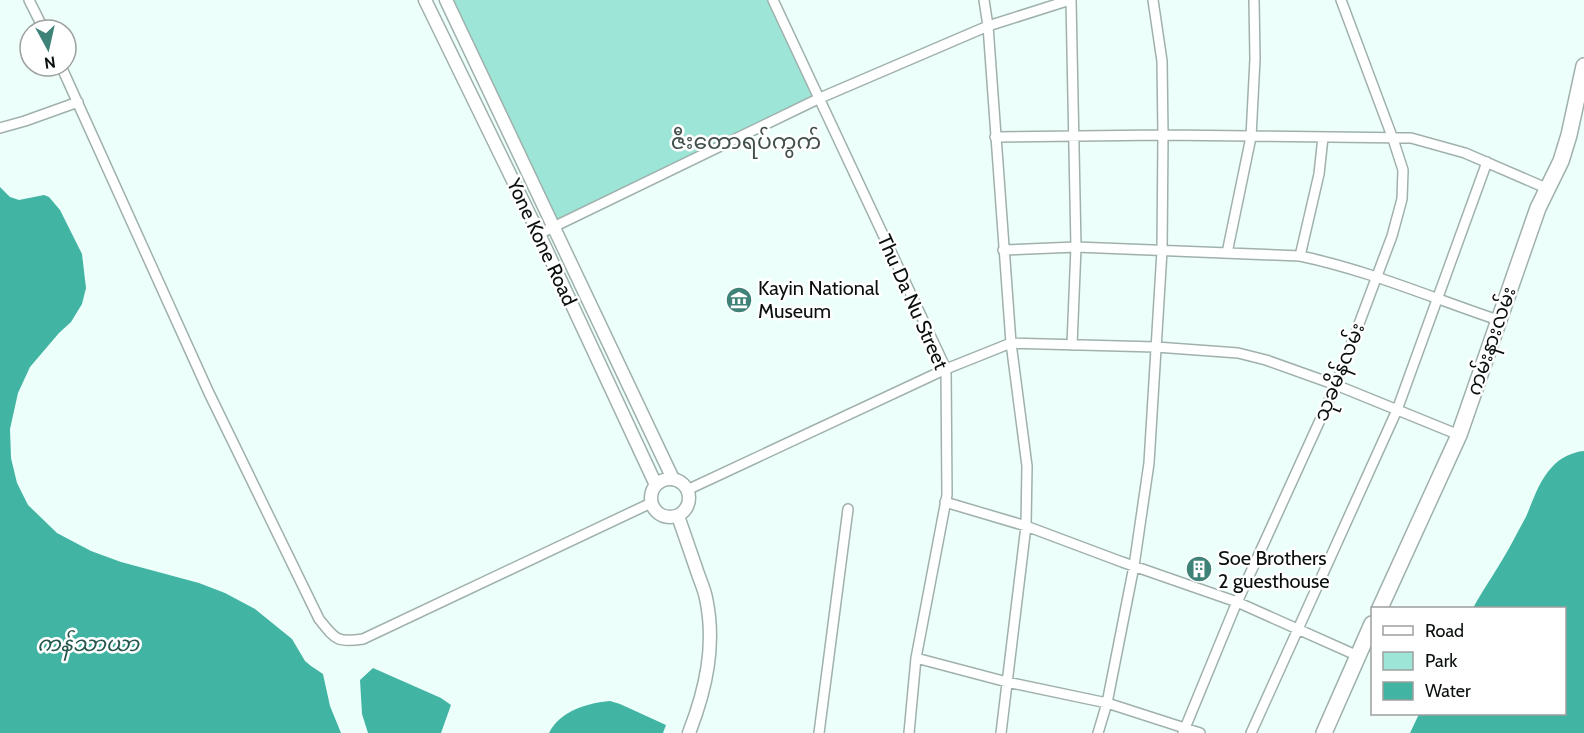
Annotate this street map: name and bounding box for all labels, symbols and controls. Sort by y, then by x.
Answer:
north arrow [18,18,78,78]
text: N [43,52,57,73]
district label: ဇီးတောရပ်ကွက် [671,126,821,159]
street label: Yone Kone Road [502,174,582,309]
street label: Thu Da Nu Street [873,231,954,373]
place label: Kayin National Museum [758,276,880,323]
street label: ကမ်းနားလမ်း [1459,283,1525,400]
museum icon: Kayin National Museum [724,285,754,315]
street label: သုခမိန်လမ်း [1307,319,1374,427]
place label: Soe Brothers 2 guesthouse [1218,546,1330,593]
building icon: Soe Brothers 2 guesthouse [1184,554,1214,584]
legend [1371,607,1566,715]
text: Road [1425,620,1464,642]
water label: ကန်သာယာ [37,629,140,661]
text: Park [1425,650,1458,672]
text: Water [1425,680,1471,702]

